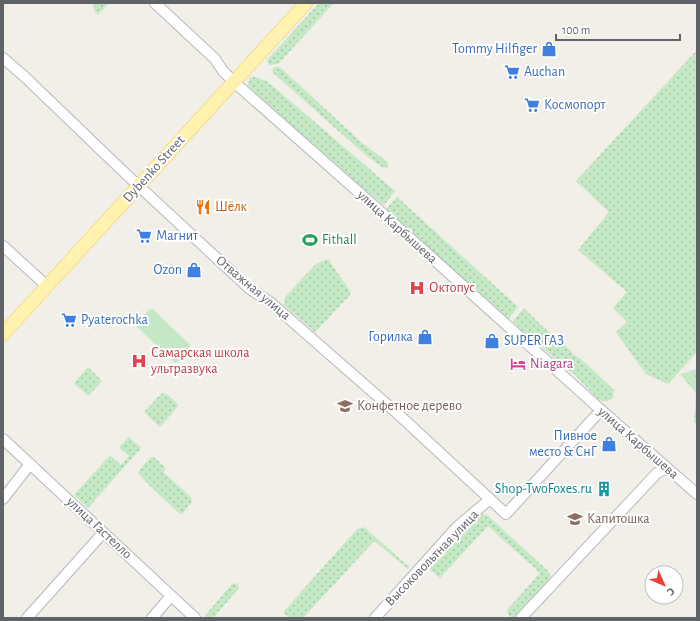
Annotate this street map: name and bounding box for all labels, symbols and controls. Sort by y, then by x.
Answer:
scale bar [556,16,680,42]
text: 100 m [562,24,590,36]
shop icon: Tommy Hilfiger [540,40,558,58]
place label: Tommy Hilfiger [452,42,537,56]
supermarket icon: Auchan [503,63,521,81]
place label: Auchan [524,65,565,79]
supermarket icon: Космопорт [523,96,541,114]
place label: Космопорт [544,98,606,112]
street label: Dybenko Street [121,133,188,205]
street label: улица Карбышева [354,187,440,267]
restaurant icon: Шёлк [194,198,212,216]
place label: Шёлк [215,200,248,214]
supermarket icon: Магнит [135,227,153,245]
place label: Магнит [156,229,199,243]
sports icon: Fithall [301,231,319,249]
place label: Fithall [322,233,357,247]
street label: Отважная улица [213,253,293,323]
shop icon: Ozon [185,261,203,279]
place label: Ozon [154,263,182,277]
hospital icon: Октопус [408,279,426,297]
place label: Октопус [429,281,475,295]
supermarket icon: Pyaterochka [60,311,78,329]
place label: Pyaterochka [81,313,148,327]
shop icon: Горилка [416,328,434,346]
place label: Горилка [368,330,414,344]
shop icon: SUPER ГАЗ [483,332,501,350]
place label: SUPER ГАЗ [504,334,564,348]
place label: Самарская школа ультразвука [150,346,250,376]
hospital icon: Самарская школа ультразвука [130,352,148,370]
hotel icon: Niagara [509,355,527,373]
place label: Niagara [530,357,574,371]
school or university icon: Конфетное дерево [336,397,354,415]
place label: Конфетное дерево [357,399,462,413]
street label: улица Карбышева [594,404,681,482]
place label: Пивное место & СнГ [529,429,598,459]
shop icon: Пивное место & СнГ [600,435,618,453]
building icon: Shop-TwoFoxes.ru [595,480,613,498]
place label: Shop-TwoFoxes.ru [495,482,592,496]
street label: улица Гастелло [63,494,135,562]
street label: Высоковольтная улица [383,507,482,609]
school or university icon: Капитошка [566,510,584,528]
place label: Капитошка [587,512,650,526]
north arrow [644,565,684,605]
text: С [665,586,677,598]

